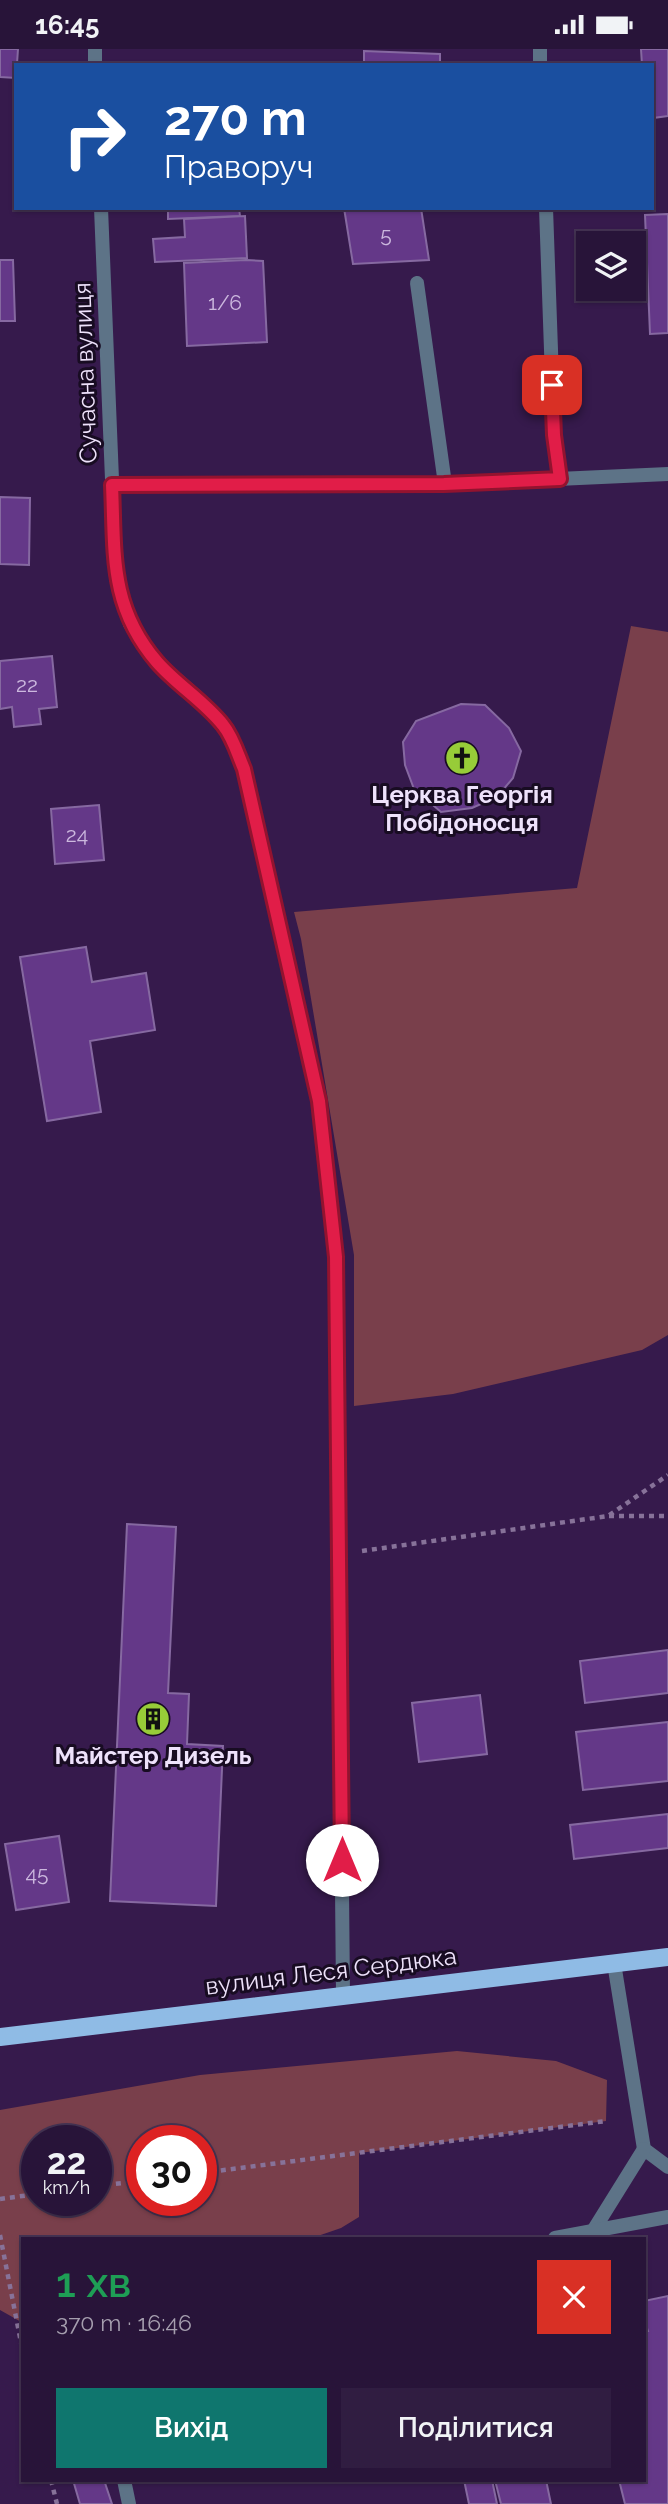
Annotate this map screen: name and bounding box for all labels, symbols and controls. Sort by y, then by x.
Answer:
text: 16:45 [35,10,99,40]
text: 270 m [164,89,307,146]
icon: right [49,91,140,182]
text: Праворуч [164,148,313,185]
house number: 5 [380,222,392,247]
map controls [576,231,646,301]
button: layers [576,231,646,301]
street label: Сучасна вулиця [67,282,103,464]
house number: 1/6 [208,290,242,315]
pin [522,355,582,415]
icon: arrive [533,366,571,404]
house number: 22 [16,672,38,697]
church icon: Церква Георгія Побідоносця [443,739,481,777]
place label: Церква Георгія Побідоносця [371,780,553,837]
house number: 24 [66,822,88,847]
building icon: Майстер Дизель [134,1700,172,1738]
place label: Майстер Дизель [55,1741,252,1770]
position arrow [305,1823,379,1897]
house number: 45 [26,1861,48,1886]
street label: вулиця Леся Сердюка [204,1941,458,2001]
speed limit sign: 30 [126,2125,217,2216]
text: 22 [47,2141,86,2182]
text: km/h [43,2177,90,2198]
text: 1 хв [56,2258,131,2307]
button: close [537,2260,611,2334]
text: 370 m · 16:46 [56,2309,192,2336]
button: Вихід [56,2388,327,2468]
button: Поділитися [341,2388,611,2468]

